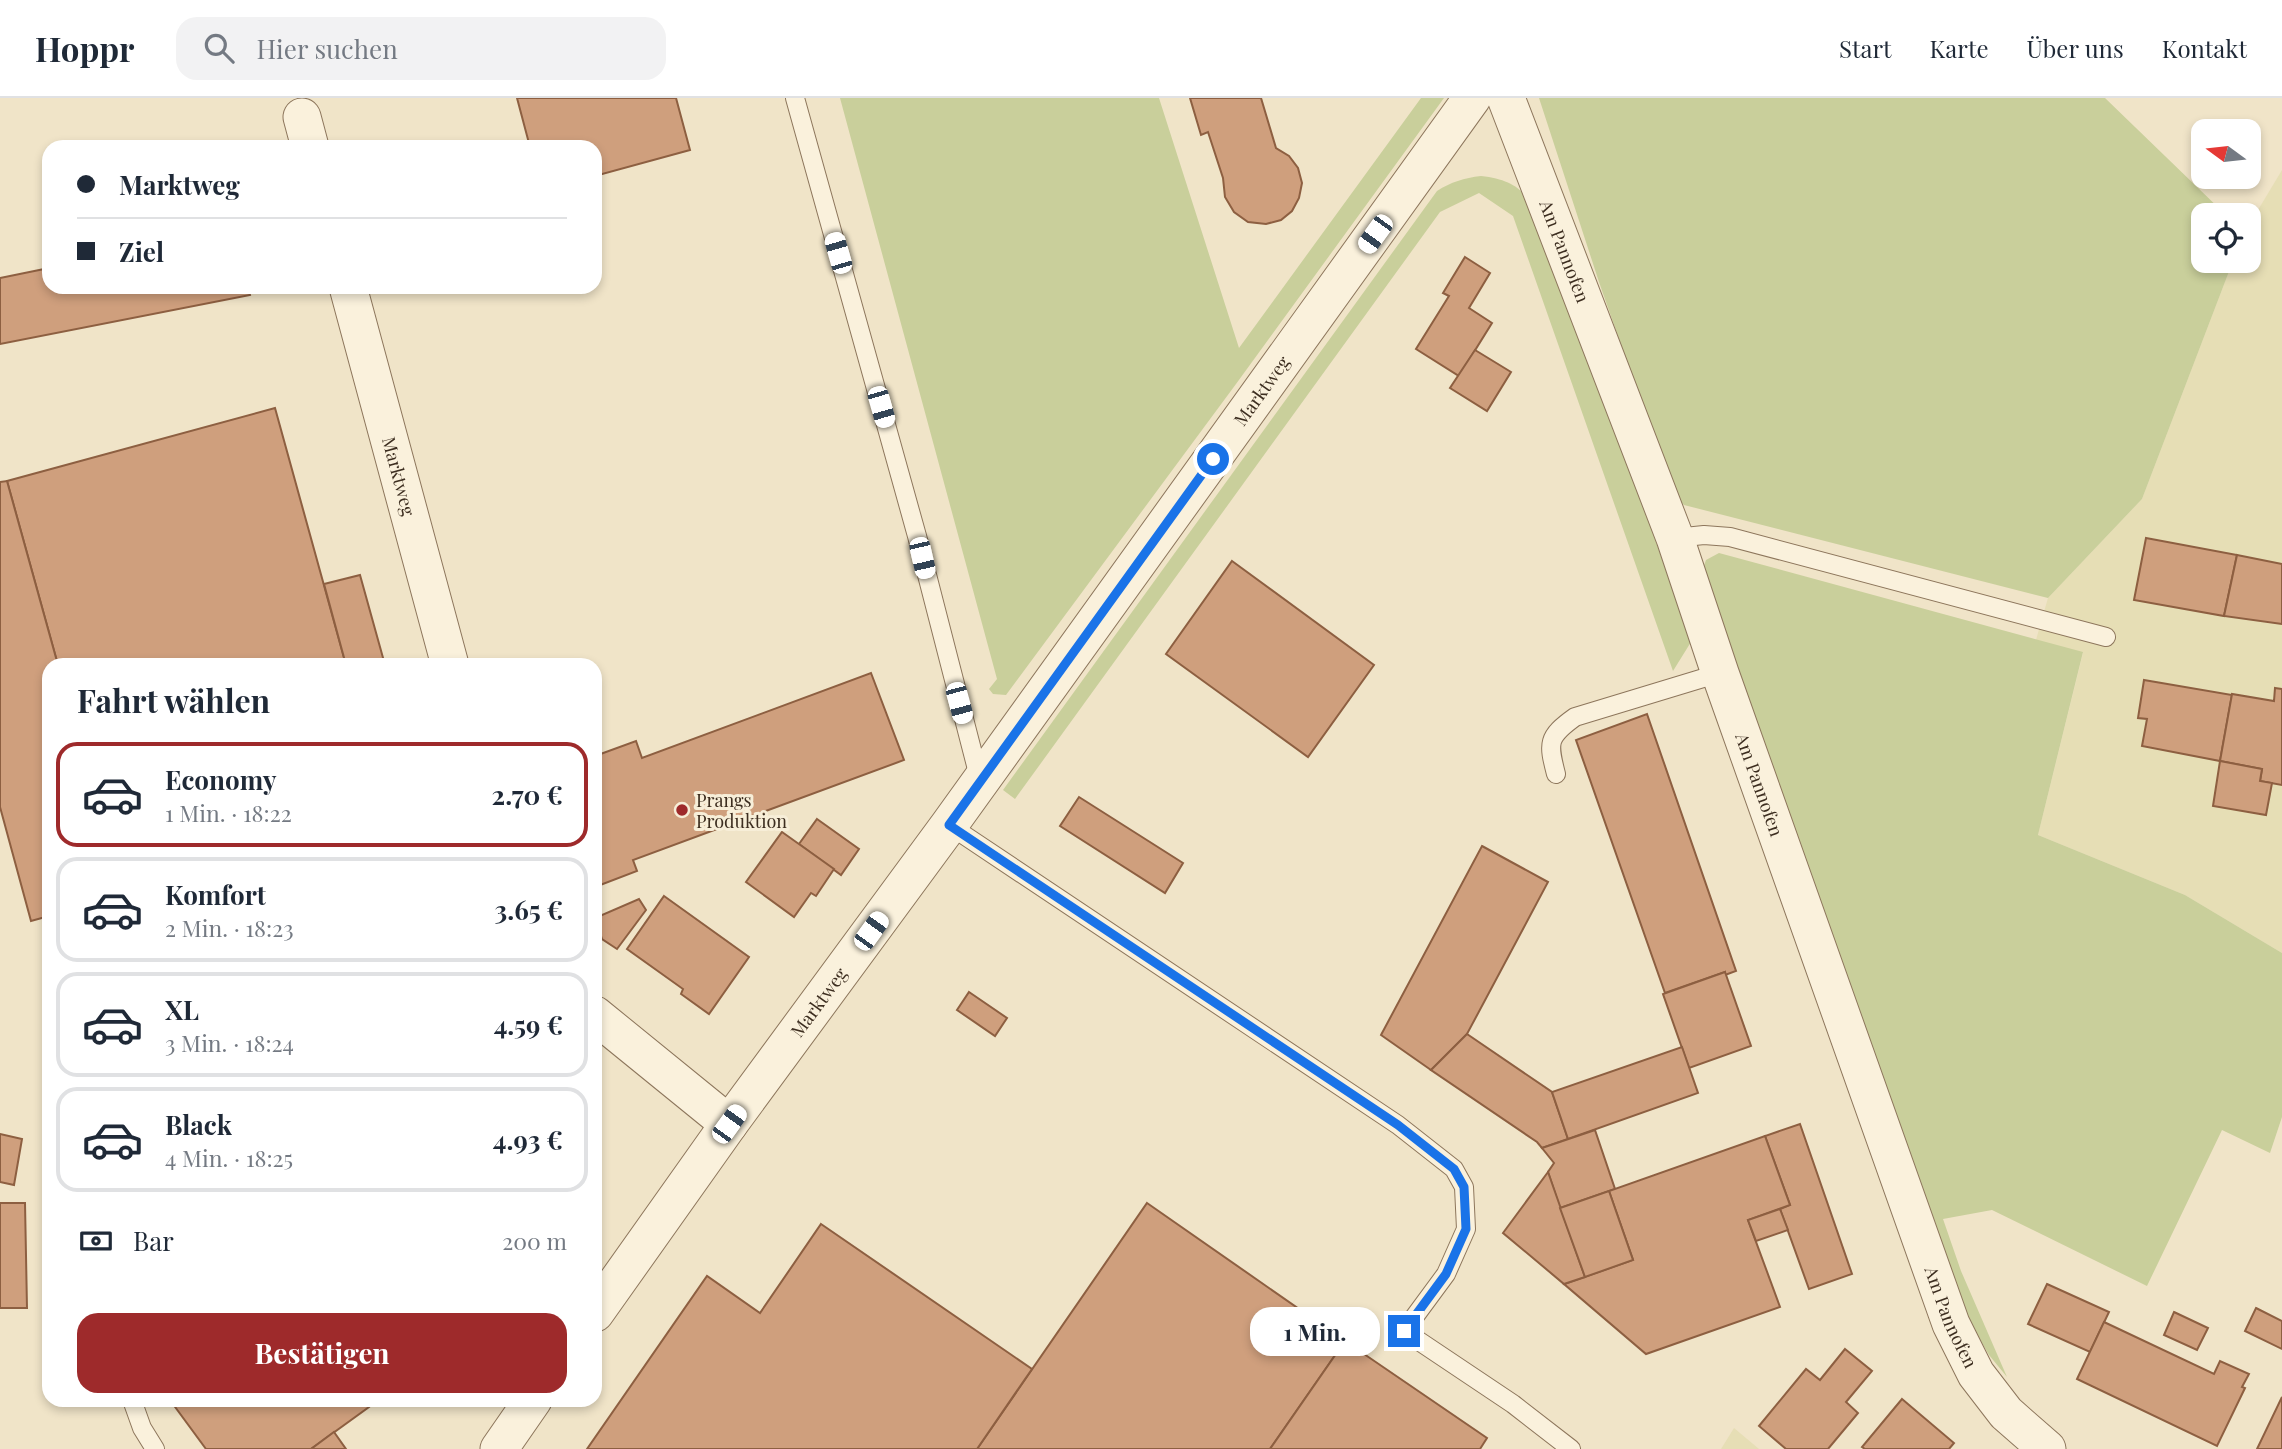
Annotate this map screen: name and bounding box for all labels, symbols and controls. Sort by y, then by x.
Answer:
search box [176,17,666,80]
text: Hoppr [35,26,134,70]
icon: search [200,29,238,67]
text: Hier suchen [256,31,398,66]
text: Start [1839,32,1892,64]
text: Karte [1930,32,1989,64]
text: Über uns [2027,32,2124,64]
text: Kontakt [2162,32,2247,64]
north arrow [2191,119,2261,189]
map controls [2191,119,2261,273]
text: Marktweg [119,167,240,202]
street label: Am Pannofen [1534,195,1595,306]
button: locate [2191,203,2261,273]
car [1355,211,1396,257]
car [823,230,854,276]
text: Ziel [119,234,164,269]
street label: Marktweg [1228,350,1295,430]
car [866,384,897,430]
street label: Marktweg [377,434,421,519]
route start [1197,443,1229,475]
car [908,535,937,581]
text: Fahrt wählen [77,678,270,721]
car [944,680,975,726]
street label: Am Pannofen [1730,729,1789,840]
text: Economy [165,762,276,797]
icon: car [81,763,144,826]
text: 2.70 € [492,777,563,812]
place label: Prangs Produktion [696,788,787,833]
text: 1 Min. · 18:22 [165,797,292,828]
marker: Prangs Produktion [674,802,690,818]
text: Komfort [165,877,266,912]
icon: car [81,878,144,941]
text: 3.65 € [495,892,563,927]
car [851,908,892,954]
text: 2 Min. · 18:23 [165,912,294,943]
street label: Marktweg [785,962,853,1042]
text: XL [165,992,199,1027]
icon: car [81,993,144,1056]
text: 4.59 € [494,1007,563,1042]
text: 3 Min. · 18:24 [165,1027,294,1058]
car [709,1101,750,1147]
text: Black [165,1107,232,1142]
icon: car [81,1108,144,1171]
text: 4.93 € [493,1122,563,1157]
text: 4 Min. · 18:25 [165,1142,293,1173]
icon: cash [77,1222,115,1260]
text: Bar [133,1223,174,1258]
text: 200 m [502,1225,567,1256]
street label: Am Pannofen [1919,1262,1983,1372]
callout: 1 Min. [1250,1306,1380,1356]
button: Bestätigen [77,1313,567,1393]
route end [1388,1315,1420,1347]
text: 1 Min. [1283,1316,1347,1347]

